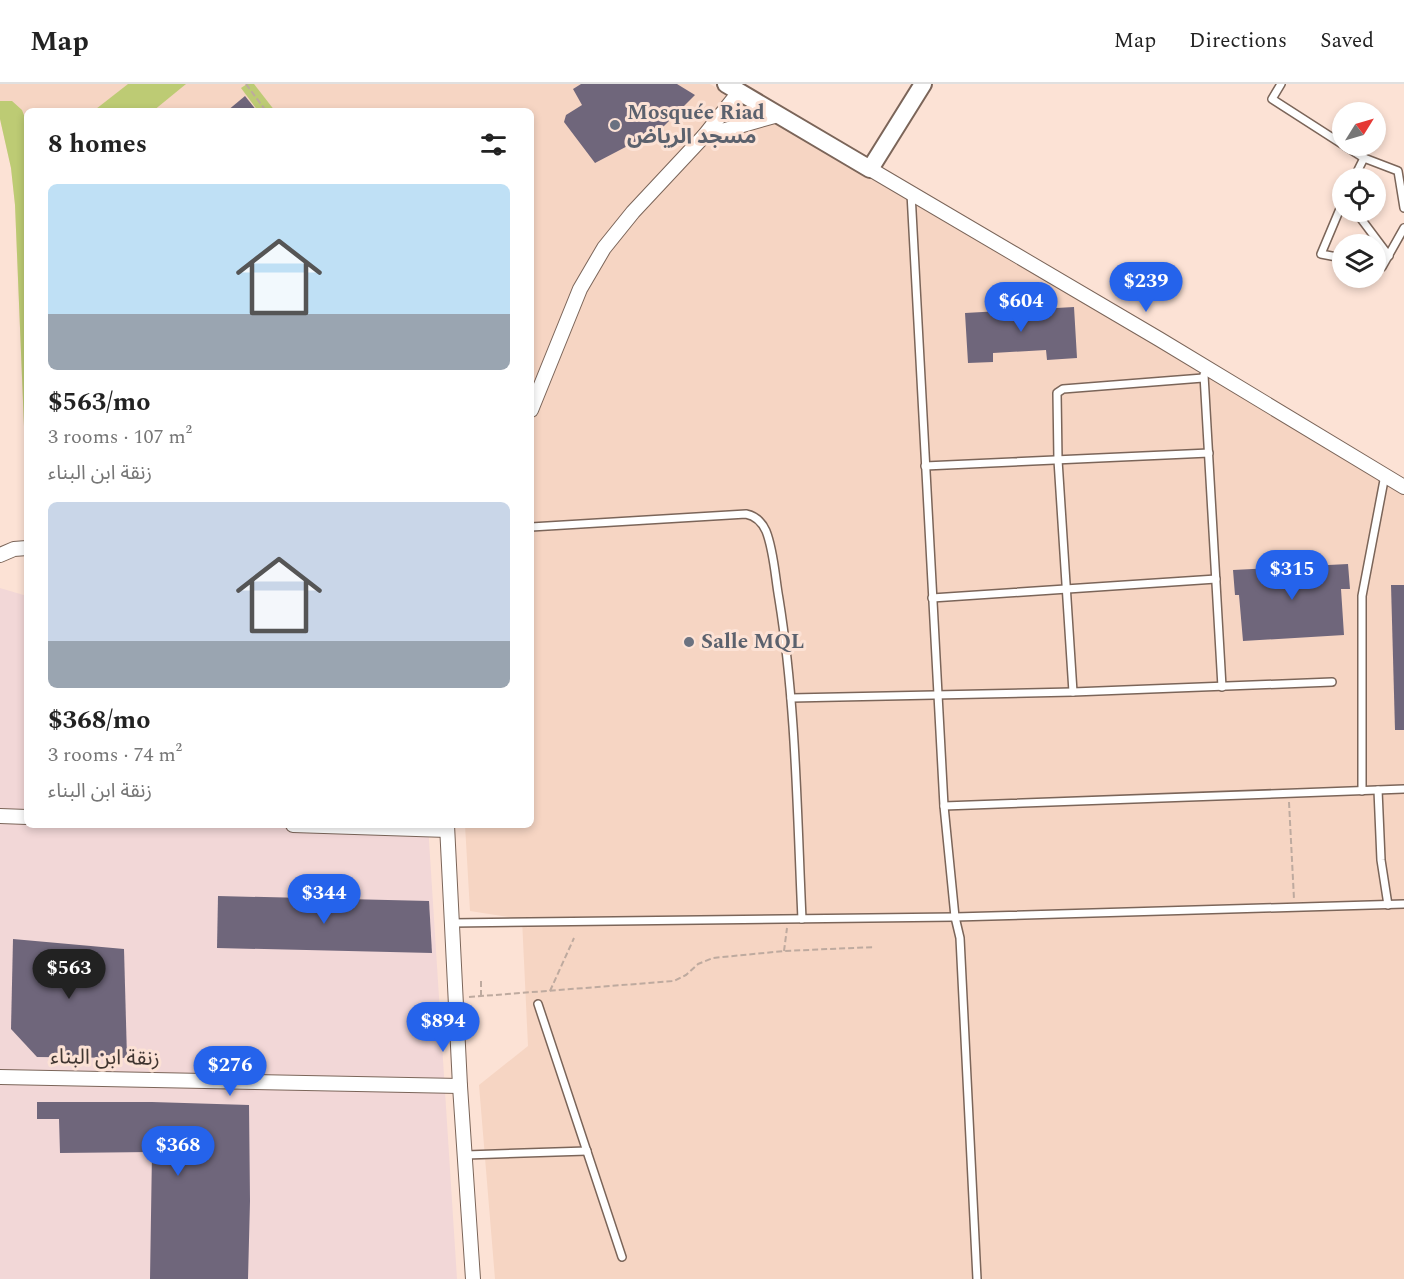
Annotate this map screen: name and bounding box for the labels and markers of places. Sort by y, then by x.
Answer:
place label: Mosquée Riad مسجد الرياض [627,97,765,153]
marker: Mosquée Riad مسجد الرياض [608,118,622,132]
pin: $239 [1110,262,1182,313]
pin: $604 [985,282,1057,333]
pin: $315 [1256,550,1328,601]
place label: Salle MQL [701,626,804,658]
marker: Salle MQL [682,635,696,649]
pin: $344 [288,874,360,925]
pin: $563 [33,949,105,1000]
pin: $894 [407,1002,479,1053]
pin: $276 [194,1046,266,1097]
pin: $368 [142,1126,214,1177]

